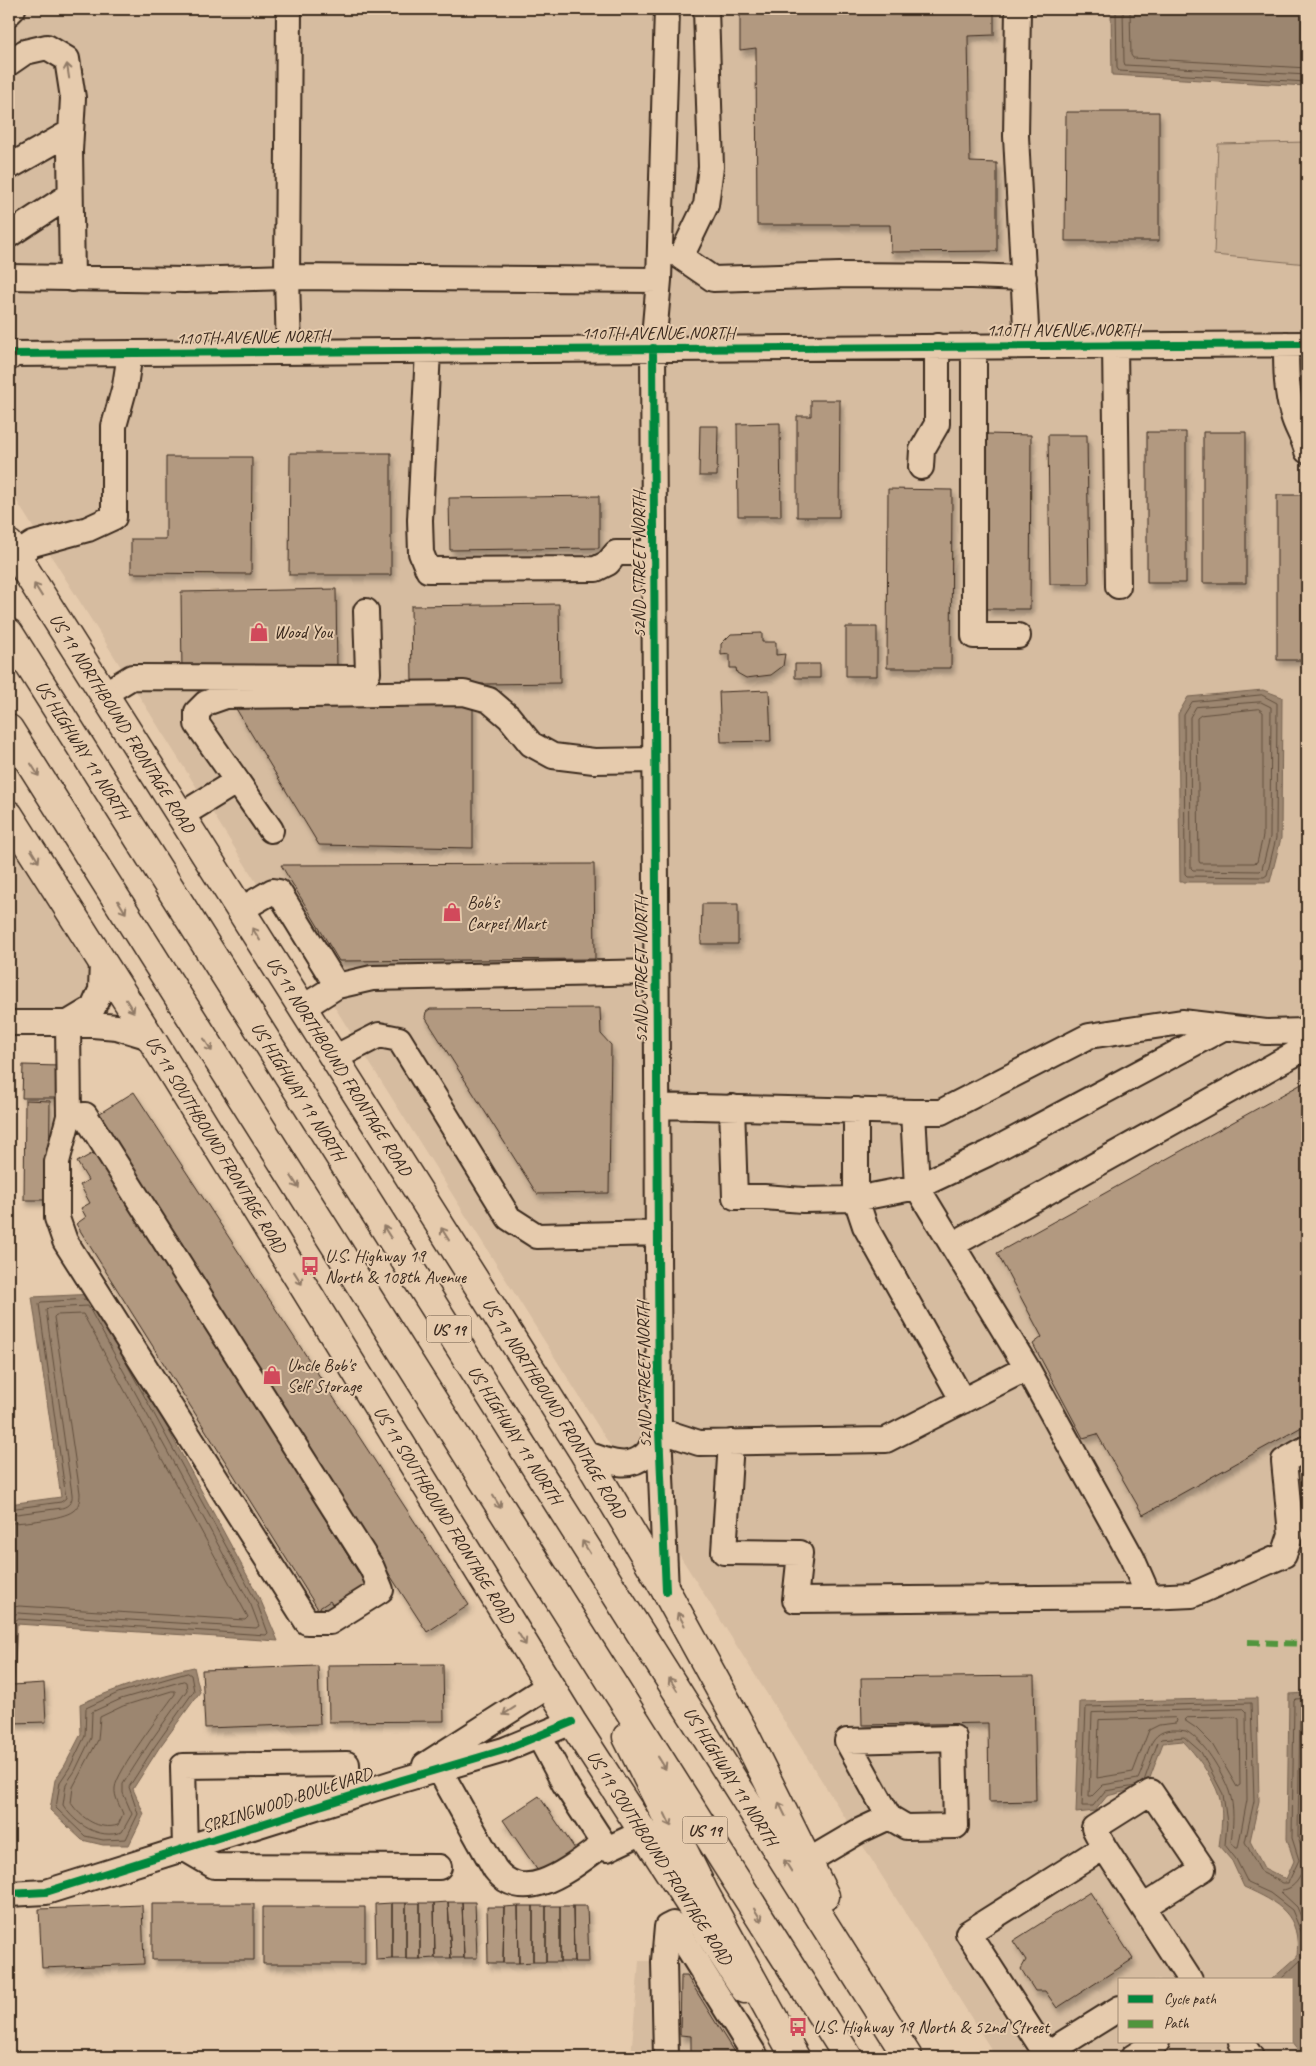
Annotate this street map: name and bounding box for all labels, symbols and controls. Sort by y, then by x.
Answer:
one-way arrow [63,63,73,79]
street label: 110TH AVENUE NORTH [986,319,1142,341]
street label: 110TH AVENUE NORTH [581,322,737,344]
street label: 110TH AVENUE NORTH [176,325,333,349]
street label: 52ND STREET NORTH [628,489,650,638]
one-way arrow [32,583,43,597]
street label: US 19 NORTHBOUND FRONTAGE ROAD [45,609,201,838]
shop icon: Wood You [248,621,270,643]
place label: Wood You [274,621,333,643]
street label: US HIGHWAY 19 NORTH [31,676,136,825]
one-way arrow [30,763,40,777]
one-way arrow [30,849,40,863]
place label: Bob's Carpet Mart [467,891,548,934]
street label: 52ND STREET NORTH [630,894,652,1043]
one-way arrow [117,900,127,914]
shop icon: Bob's Carpet Mart [441,901,463,923]
one-way arrow [250,928,260,942]
street label: US 19 NORTHBOUND FRONTAGE ROAD [262,953,418,1181]
one-way arrow [125,998,135,1012]
street label: US HIGHWAY 19 NORTH [246,1018,352,1167]
street label: US 19 SOUTHBOUND FRONTAGE ROAD [141,1032,292,1258]
one-way arrow [204,1037,214,1051]
one-way arrow [290,1175,300,1189]
one-way arrow [382,1225,392,1239]
one-way arrow [440,1228,450,1242]
place label: U.S. Highway 19 North & 108th Avenue [325,1245,467,1288]
bus stop icon: U.S. Highway 19 North & 108th Avenue [299,1255,321,1277]
one-way arrow [294,1270,304,1284]
street label: US 19 NORTHBOUND FRONTAGE ROAD [478,1294,632,1524]
street label: 52ND STREET NORTH [632,1299,656,1448]
road number: US 19 [426,1316,472,1342]
place label: Uncle Bob's Self Storage [287,1354,362,1397]
street label: US HIGHWAY 19 NORTH [463,1361,568,1510]
shop icon: Uncle Bob's Self Storage [261,1364,283,1386]
street label: US 19 SOUTHBOUND FRONTAGE ROAD [369,1402,520,1629]
one-way arrow [493,1495,503,1509]
one-way arrow [581,1540,591,1554]
one-way arrow [676,1613,686,1627]
one-way arrow [517,1632,527,1646]
one-way arrow [667,1678,677,1692]
street label: US HIGHWAY 19 NORTH [679,1703,784,1852]
one-way arrow [502,1706,516,1716]
street label: US 19 SOUTHBOUND FRONTAGE ROAD [582,1746,738,1970]
one-way arrow [657,1756,667,1770]
street label: SPRINGWOOD BOULEVARD [199,1762,376,1838]
one-way arrow [777,1802,786,1817]
one-way arrow [664,1812,674,1827]
road number: US 19 [682,1816,728,1844]
one-way arrow [782,1859,793,1873]
one-way arrow [754,1908,764,1922]
legend [1118,1978,1294,2044]
text: Cycle path [1164,1990,1216,2009]
text: Path [1164,2014,1190,2033]
bus stop icon: U.S. Highway 19 North & 52nd Street [787,2016,809,2038]
place label: U.S. Highway 19 North & 52nd Street [813,2016,1051,2038]

